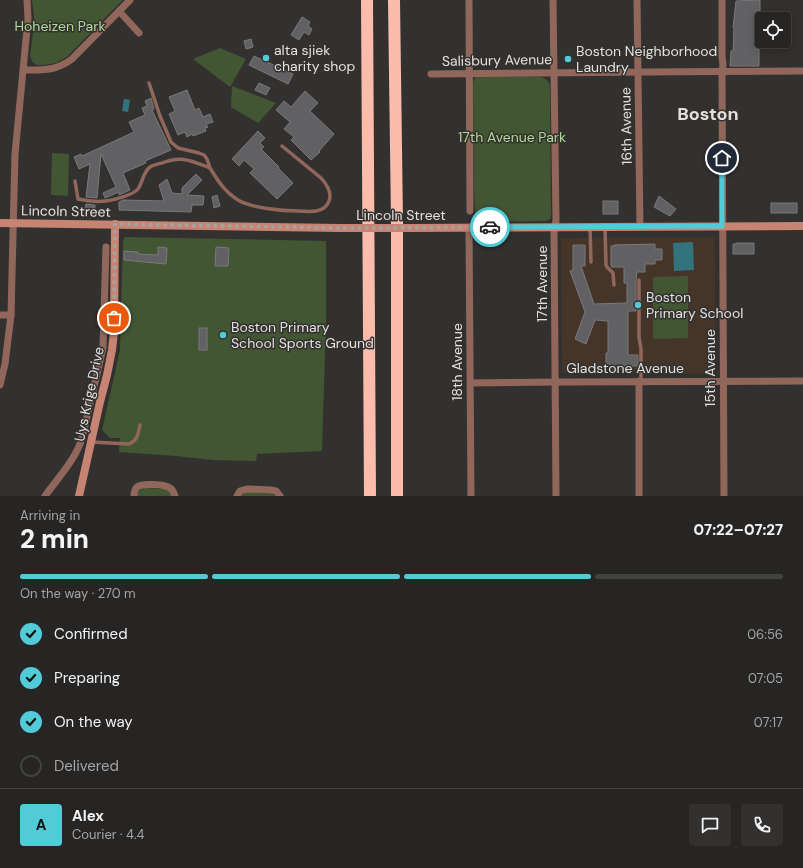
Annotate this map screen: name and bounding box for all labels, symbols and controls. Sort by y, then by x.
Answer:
map controls [755,12,791,48]
button: locate [755,12,791,48]
park label: Hoheizen Park [15,17,105,35]
place label: alta sjiek charity shop [274,41,356,75]
place label: Boston Neighborhood Laundry [576,42,717,76]
street label: Salisbury Avenue [442,50,552,70]
marker: alta sjiek charity shop [261,53,271,63]
marker: Boston Neighborhood Laundry [563,54,573,64]
street label: 16th Avenue [616,87,636,165]
district label: Boston [677,102,739,126]
park label: 17th Avenue Park [458,128,566,146]
pin [705,141,739,175]
icon: home [711,147,733,169]
street label: Lincoln Street [21,201,111,221]
street label: Lincoln Street [356,206,446,224]
courier [470,207,510,247]
icon: car [479,216,501,238]
street label: 17th Avenue [533,246,551,322]
place label: Boston Primary School [646,288,743,322]
marker: Boston Primary School [633,300,643,310]
pin [97,301,131,335]
icon: bag [103,307,125,329]
place label: Boston Primary School Sports Ground [231,318,374,352]
street label: 18th Avenue [448,323,466,401]
street label: 15th Avenue [701,329,719,407]
marker: Boston Primary School Sports Ground [218,330,228,340]
street label: Uys Krige Drive [70,345,108,443]
street label: Gladstone Avenue [566,359,684,377]
text: Arriving in [20,507,80,524]
text: 07:22–07:27 [694,520,783,540]
text: 2 min [20,522,89,556]
text: On the way · 270 m [20,585,136,602]
icon: check [20,623,42,645]
text: Confirmed [54,624,128,644]
text: 06:56 [747,626,783,643]
icon: check [20,667,42,689]
text: Preparing [54,668,120,688]
text: 07:05 [748,670,783,687]
icon: check [20,711,42,733]
text: On the way [54,712,133,732]
text: 07:17 [754,714,783,731]
text: Delivered [54,756,119,776]
button: chat [689,804,731,846]
button: phone [741,804,783,846]
text: Alex [72,806,104,826]
text: A [36,815,46,835]
text: Courier · 4.4 [72,826,144,843]

